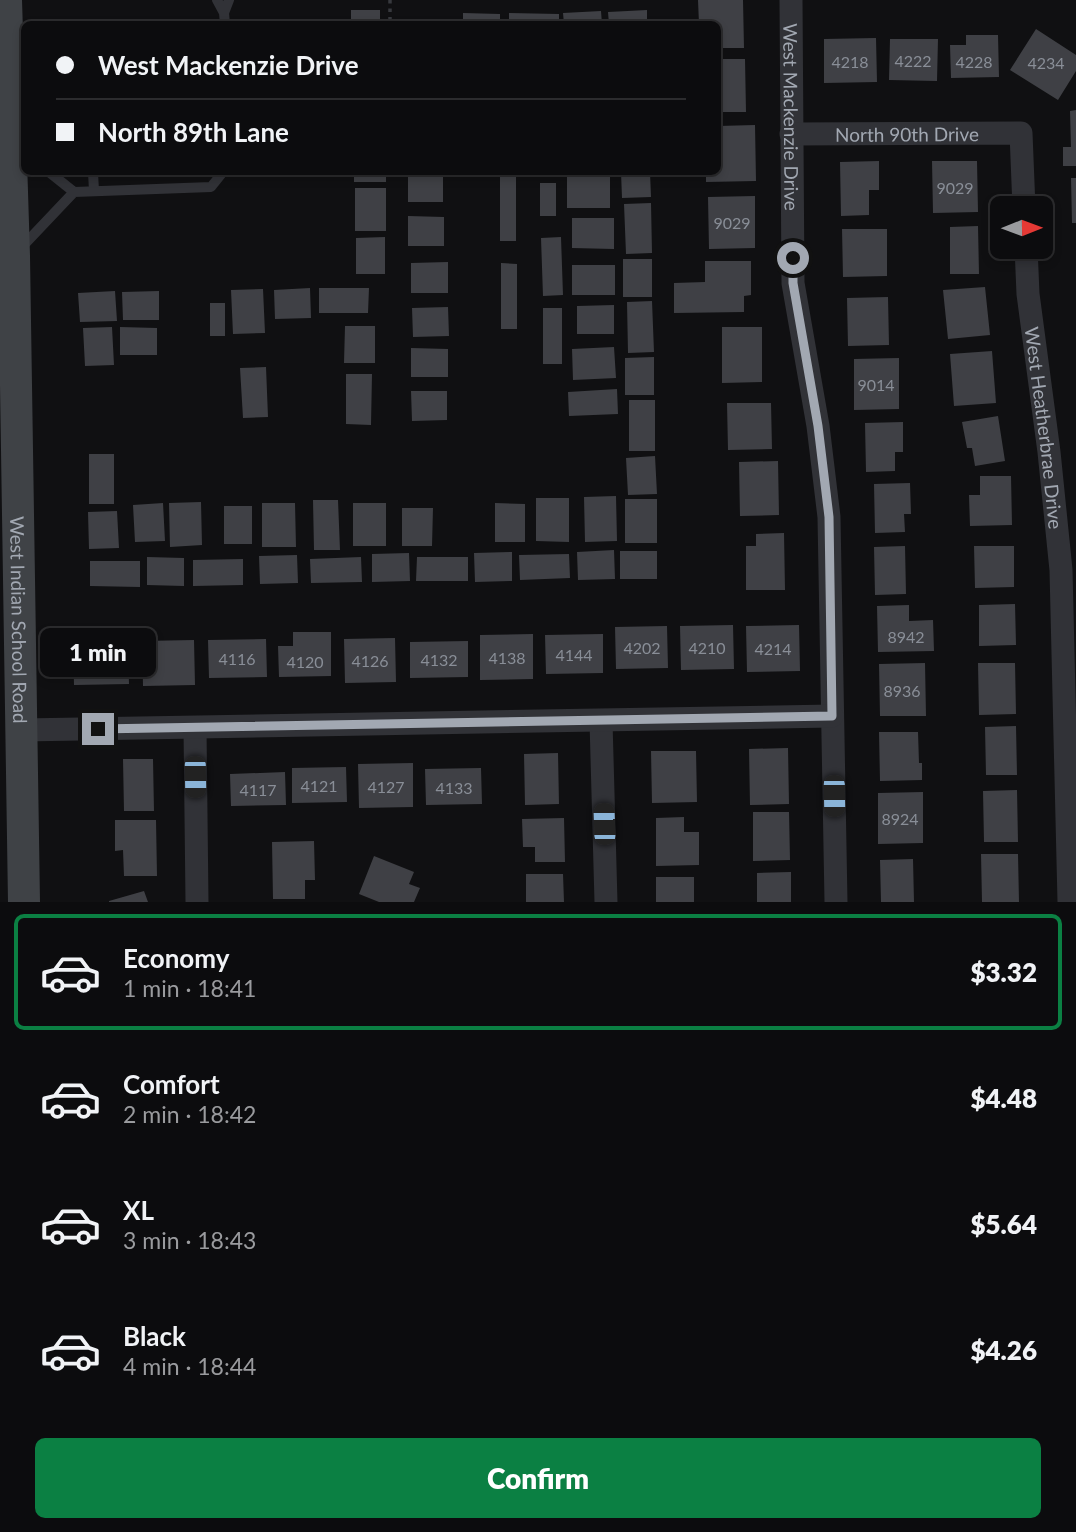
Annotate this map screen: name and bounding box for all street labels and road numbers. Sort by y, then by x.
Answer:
street label: West Mackenzie Drive [780,23,804,211]
street label: North 90th Drive [835,122,979,145]
street label: West Heatherbrae Drive [1021,325,1068,530]
street label: West Indian School Road [7,516,33,724]

